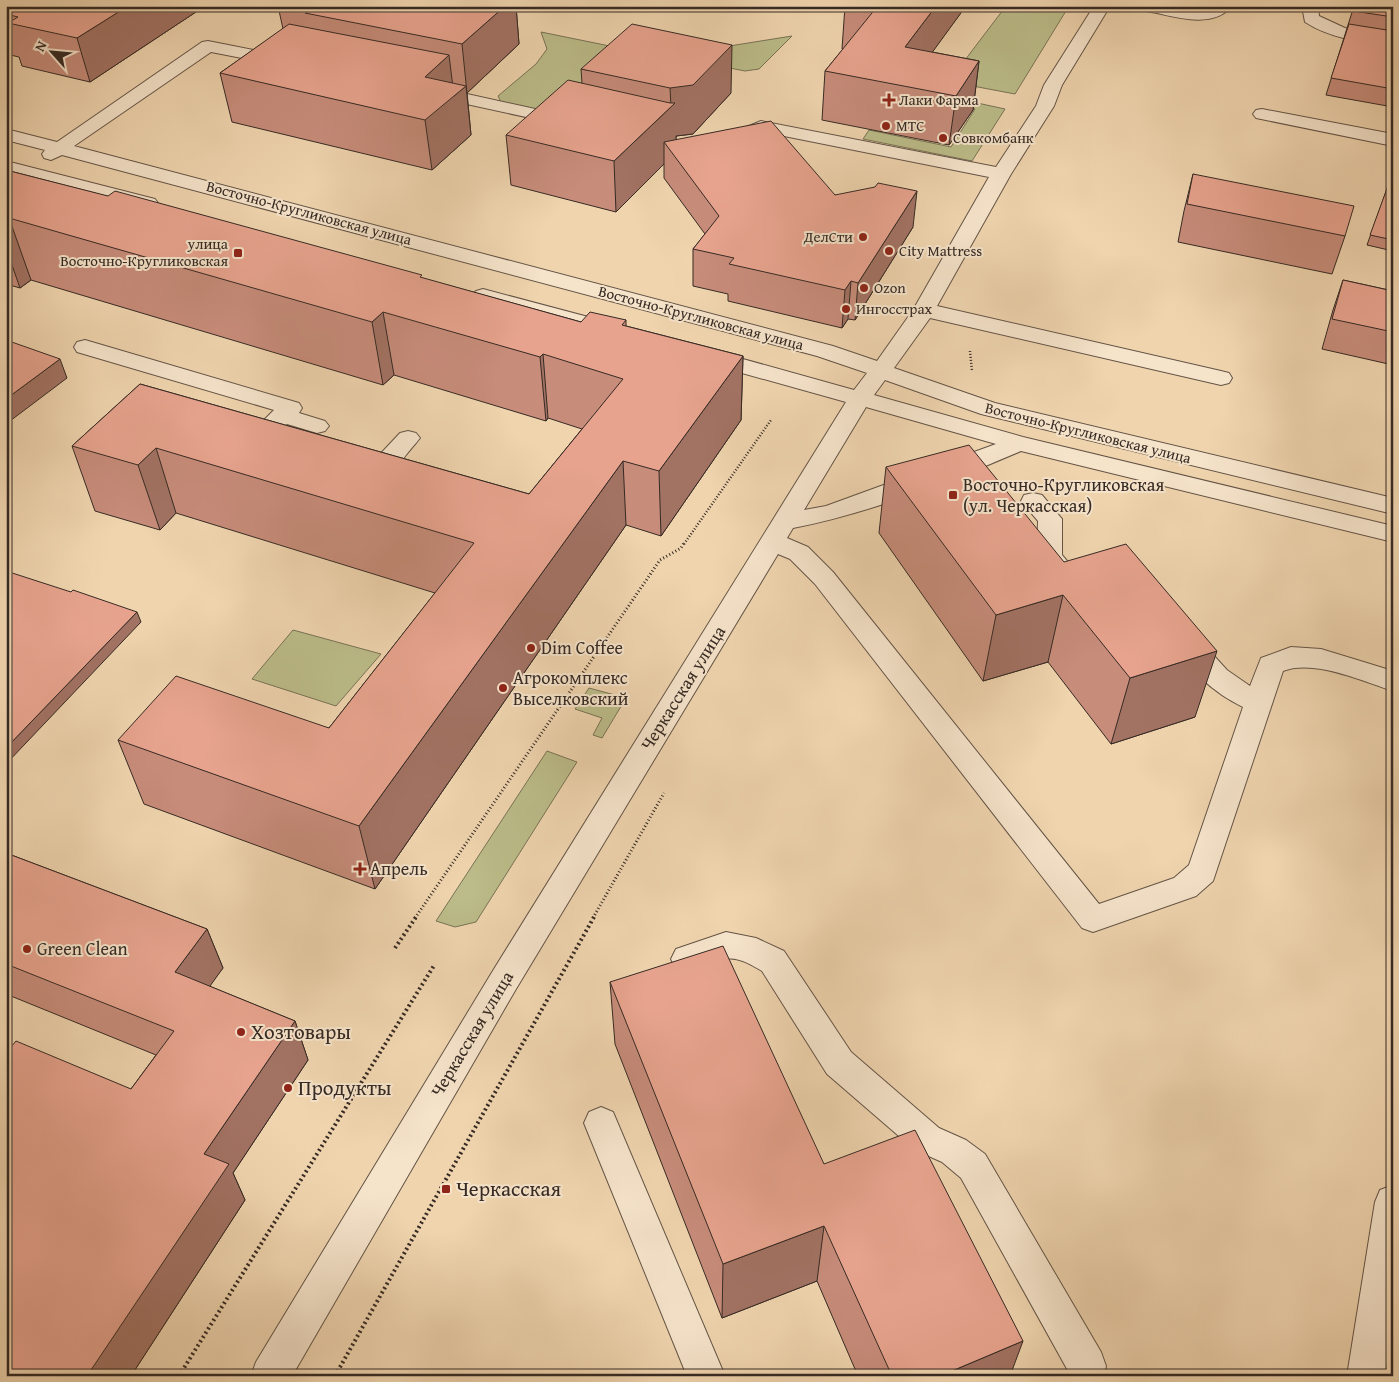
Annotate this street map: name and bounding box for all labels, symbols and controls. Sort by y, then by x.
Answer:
north arrow [28,28,78,78]
text: N [29,37,52,55]
place label: Лаки Фарма [899,89,979,110]
marker: Лаки Фарма [883,94,895,106]
place label: МТС [896,115,924,136]
marker: МТС [880,120,892,132]
place label: Совкомбанк [953,127,1034,148]
marker: Совкомбанк [937,132,949,144]
street label: Восточно-Кругликовская улица [204,175,415,250]
place label: ДелСти [803,226,853,247]
marker: ДелСти [857,231,869,243]
place label: улица Восточно-Кругликовская [60,233,229,271]
place label: City Mattress [899,240,982,261]
marker: City Mattress [883,245,895,257]
marker: улица Восточно-Кругликовская [232,247,244,259]
place label: Ozon [874,277,906,298]
street label: Восточно-Кругликовская улица [596,280,807,355]
marker: Ozon [858,282,870,294]
place label: Ингосстрах [856,298,933,319]
marker: Ингосстрах [840,303,852,315]
street label: Восточно-Кругликовская улица [983,397,1194,468]
place label: Восточно-Кругликовская (ул. Черкасская) [963,471,1164,519]
marker: Восточно-Кругликовская (ул. Черкасская) [947,489,959,501]
street label: Черкасская улица [633,620,732,755]
place label: Dim Coffee [541,634,623,661]
marker: Dim Coffee [525,642,537,654]
place label: Агрокомплекс Выселковский [513,664,629,712]
marker: Агрокомплекс Выселковский [497,682,509,694]
place label: Апрель [370,855,428,882]
marker: Апрель [354,863,366,875]
place label: Green Clean [37,935,128,962]
marker: Green Clean [21,943,33,955]
street label: Черкасская улица [423,965,520,1102]
place label: Хозтовары [251,1016,351,1047]
marker: Хозтовары [235,1026,247,1038]
place label: Продукты [298,1072,392,1103]
marker: Продукты [282,1082,294,1094]
place label: Черкасская [456,1173,562,1204]
marker: Черкасская [440,1183,452,1195]

